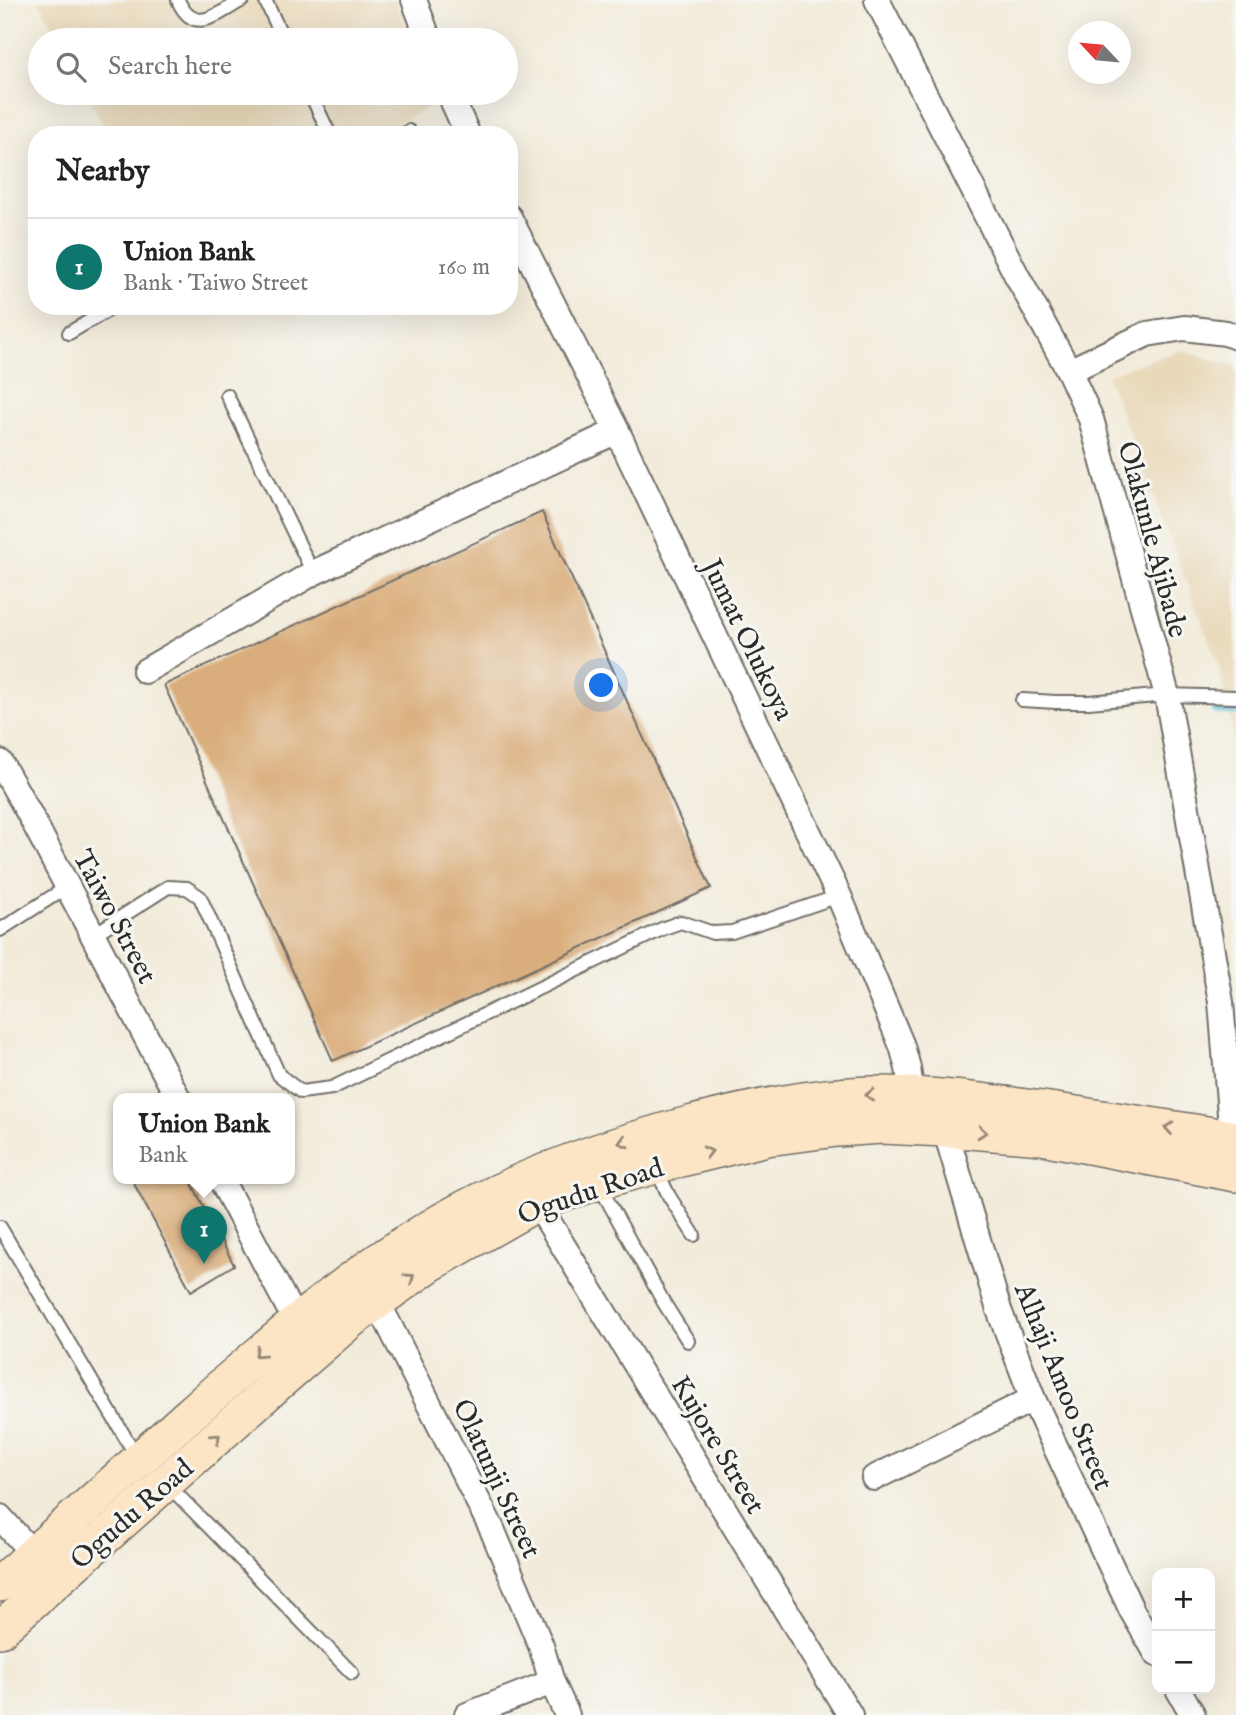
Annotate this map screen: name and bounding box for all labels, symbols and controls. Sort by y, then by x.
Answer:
north arrow [1068,21,1131,84]
search box [28,28,518,105]
icon: search [52,48,90,86]
text: Search here [108,50,232,83]
text: Nearby [56,153,149,191]
text: Union Bank [123,236,255,269]
text: 1 [75,253,83,282]
text: 160 m [438,253,490,282]
text: Bank · Taiwo Street [123,269,308,298]
street label: Olakunle Ajibade [1109,438,1195,642]
street label: Jumat Olukoya [691,551,801,727]
your location [584,668,618,702]
street label: Taiwo Street [64,844,164,990]
one-way arrow [864,1087,875,1103]
popup [113,1093,295,1184]
text: Union Bank [138,1108,270,1141]
one-way arrow [1163,1121,1175,1136]
one-way arrow [976,1124,987,1139]
one-way arrow [618,1134,630,1149]
text: Bank [138,1141,188,1170]
one-way arrow [702,1146,714,1160]
street label: Ogudu Road [513,1151,668,1234]
pin: 1 [181,1206,227,1264]
one-way arrow [402,1274,415,1286]
street label: Alhaji Amoo Street [1005,1277,1120,1496]
one-way arrow [254,1344,267,1357]
street label: Kujore Street [662,1370,772,1521]
street label: Olatunji Street [444,1394,548,1565]
one-way arrow [208,1434,221,1446]
street label: Ogudu Road [64,1452,201,1578]
map controls [1152,1568,1215,1694]
button: + [1152,1568,1215,1631]
button: − [1152,1631,1215,1694]

